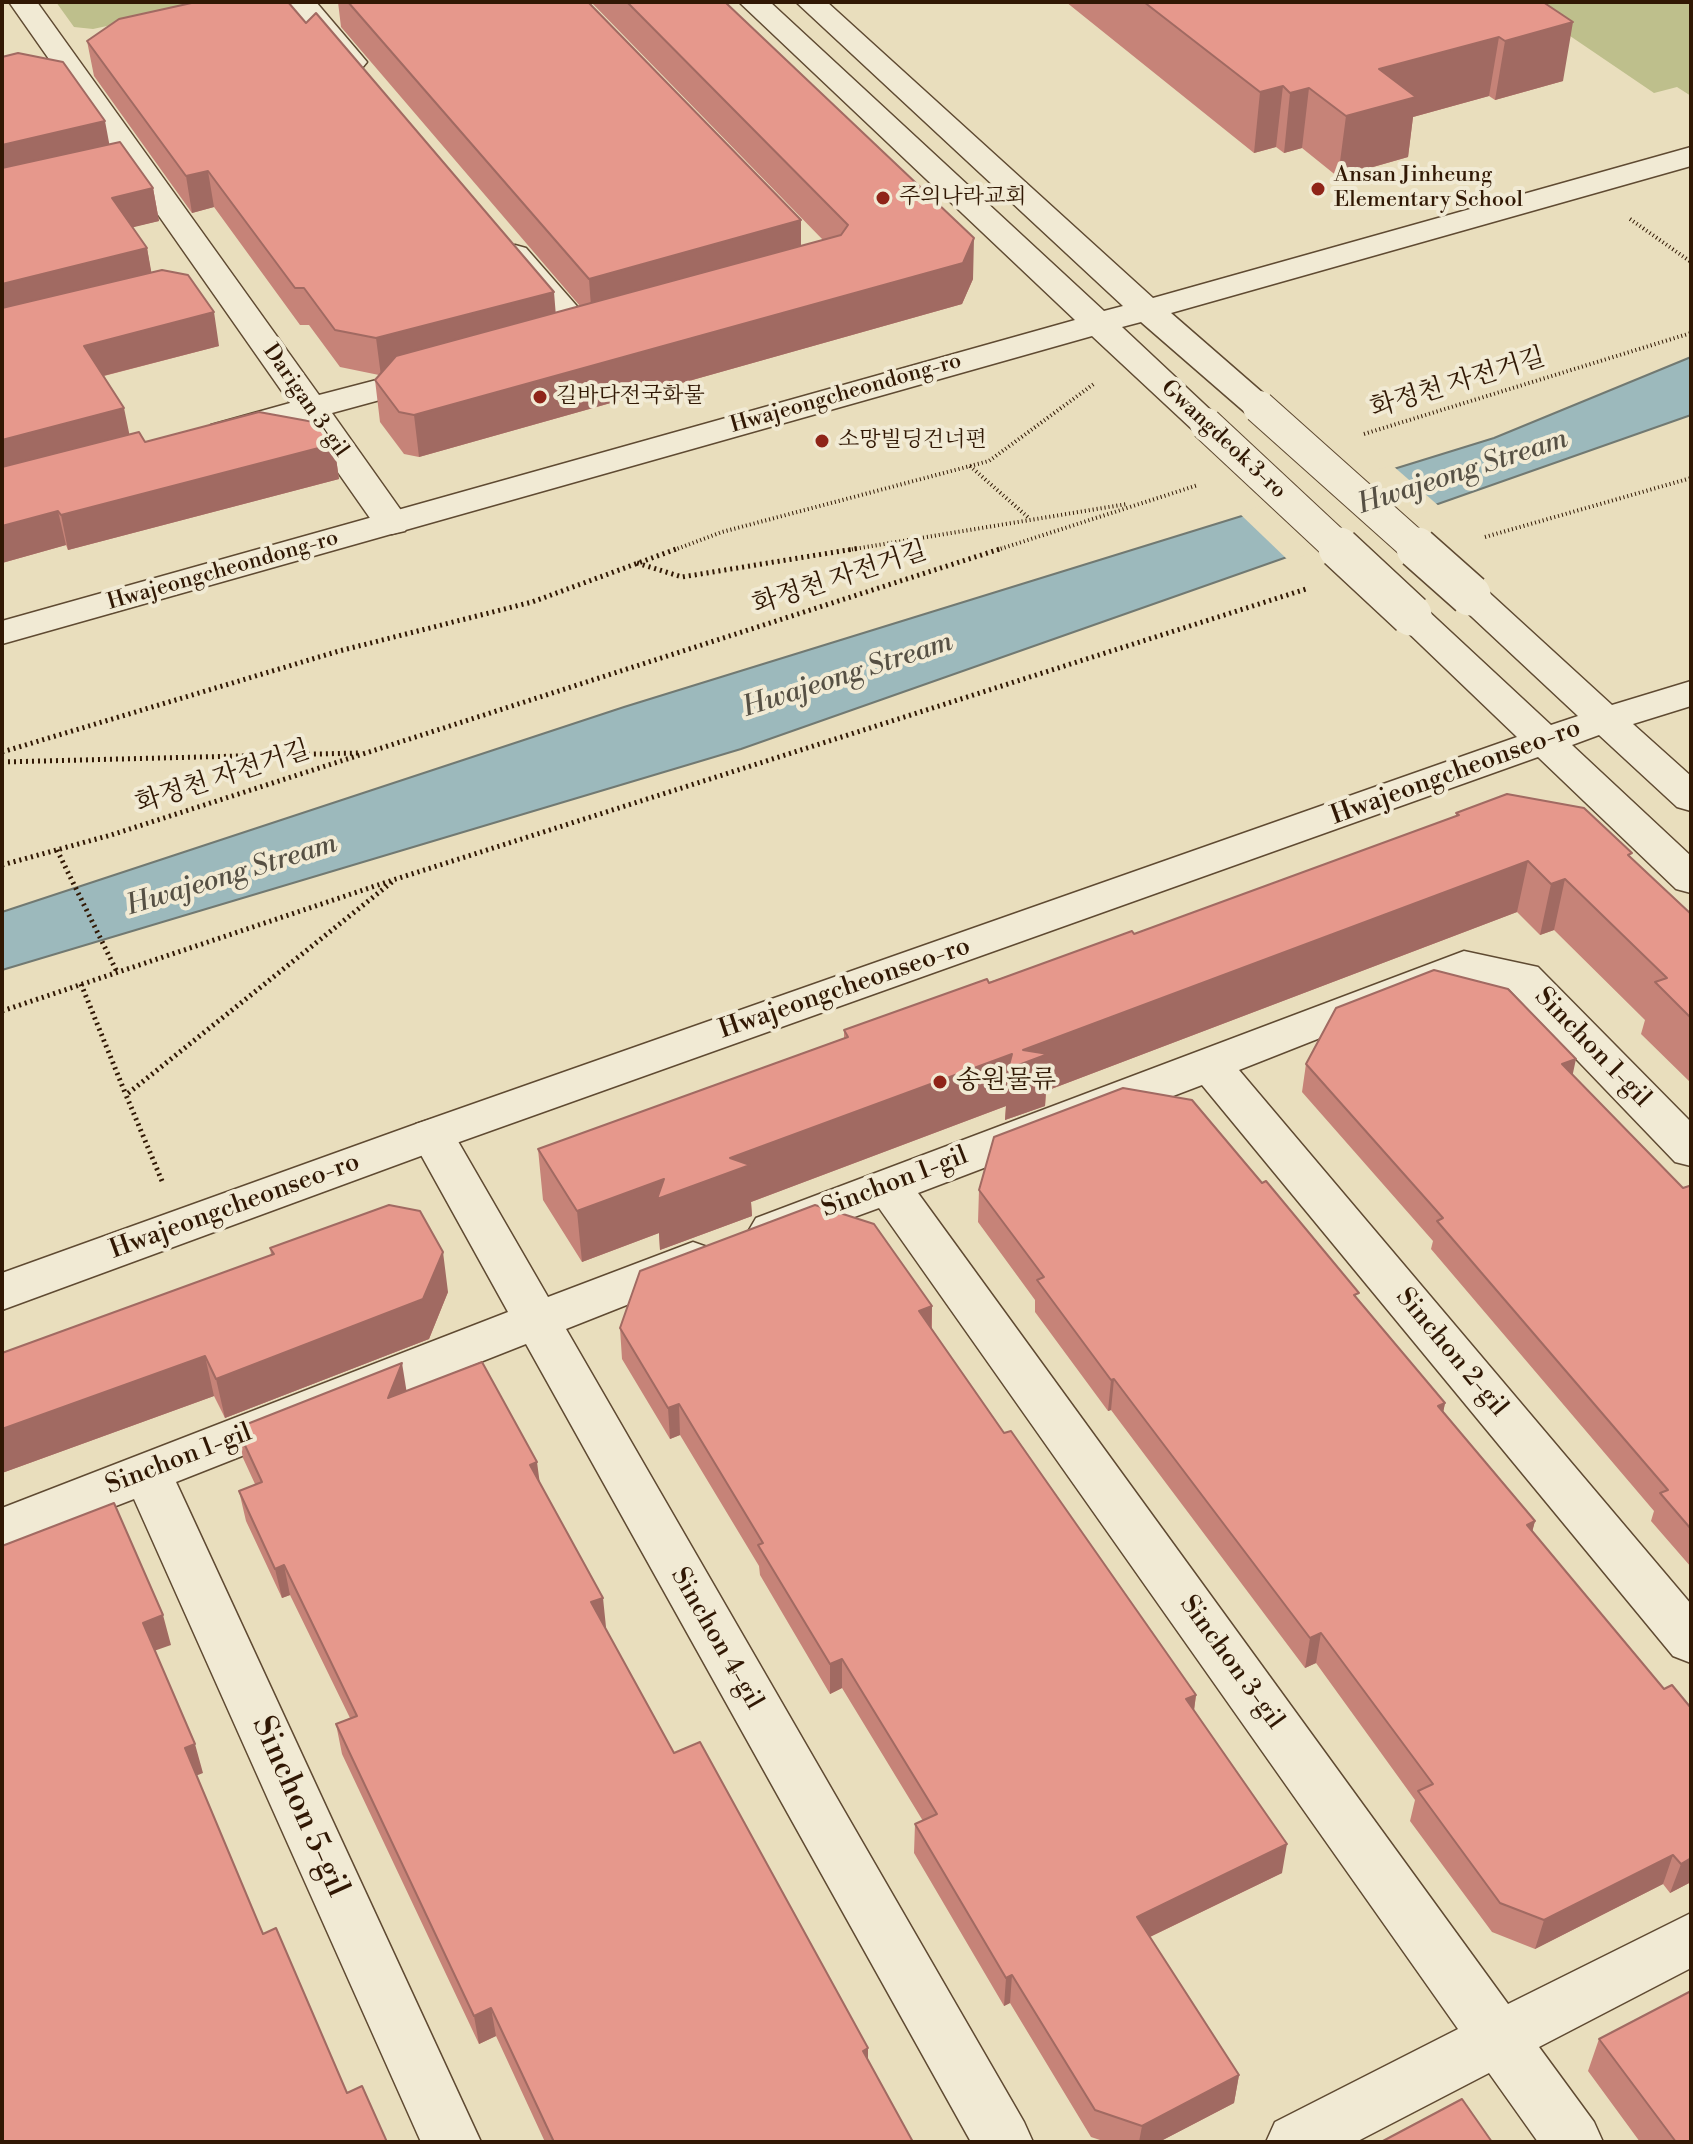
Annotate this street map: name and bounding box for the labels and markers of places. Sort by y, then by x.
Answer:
place label: Ansan Jinheung Elementary School [1334,163,1523,214]
marker: Ansan Jinheung Elementary School [1309,180,1327,198]
place label: 주의나라교회 [899,185,1027,211]
marker: 주의나라교회 [874,189,892,207]
place label: 길바다전국화물 [556,384,705,410]
marker: 길바다전국화물 [531,388,549,406]
place label: 소망빌딩건너편 [838,428,987,454]
marker: 소망빌딩건너편 [813,432,831,450]
place label: 송원물류 [956,1066,1056,1098]
marker: 송원물류 [931,1073,949,1091]

